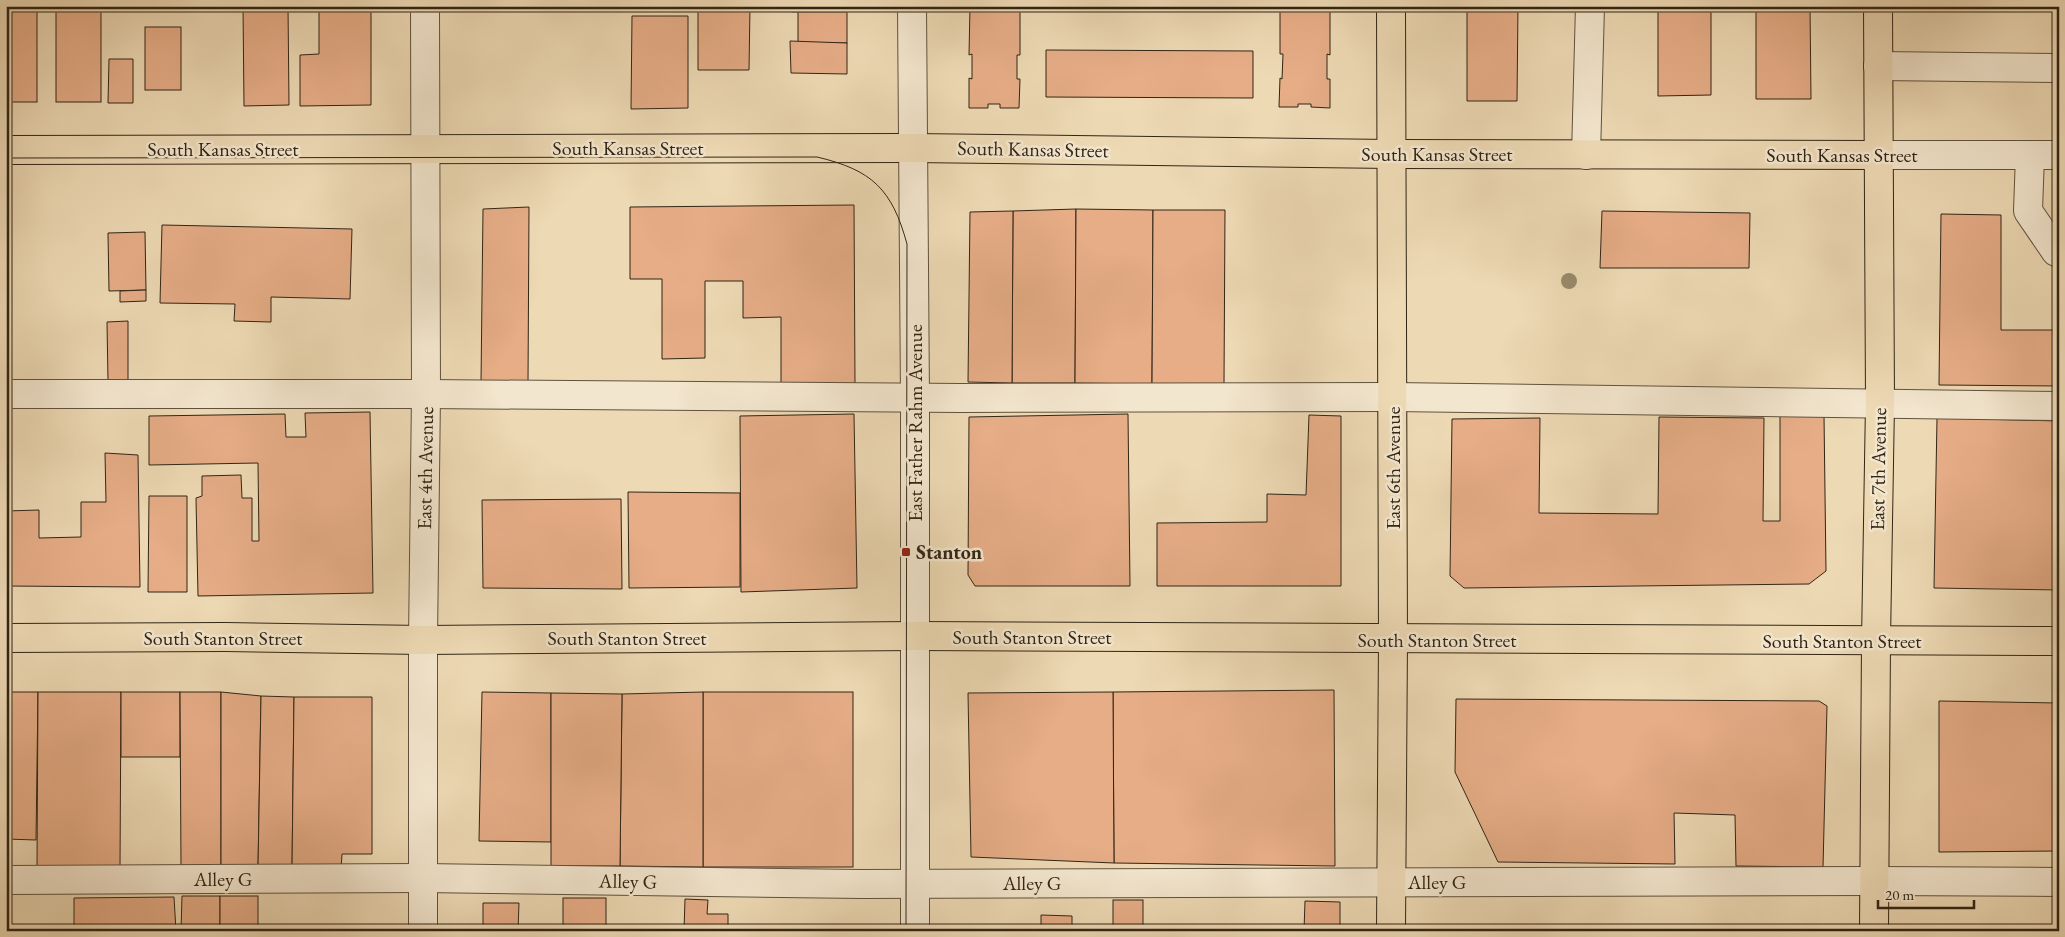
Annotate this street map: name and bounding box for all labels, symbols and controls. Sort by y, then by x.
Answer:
street label: South Kansas Street [552,135,704,161]
street label: South Kansas Street [957,135,1110,163]
street label: South Kansas Street [147,136,299,162]
street label: South Kansas Street [1361,141,1513,167]
street label: South Kansas Street [1766,142,1918,168]
street label: East Father Rahm Avenue [902,324,928,522]
street label: East 4th Avenue [411,406,439,530]
street label: East 6th Avenue [1380,406,1406,530]
street label: East 7th Avenue [1864,407,1892,531]
place label: Stanton [916,539,982,565]
marker: Stanton [900,546,912,558]
street label: South Stanton Street [952,624,1112,650]
street label: South Stanton Street [143,625,303,651]
street label: South Stanton Street [547,625,707,651]
street label: South Stanton Street [1357,627,1517,653]
street label: South Stanton Street [1762,628,1922,654]
street label: Alley G [193,866,252,892]
street label: Alley G [597,867,658,895]
street label: Alley G [1407,869,1466,895]
street label: Alley G [1002,870,1061,896]
scale bar [1878,877,1974,909]
text: 20 m [1885,885,1914,904]

